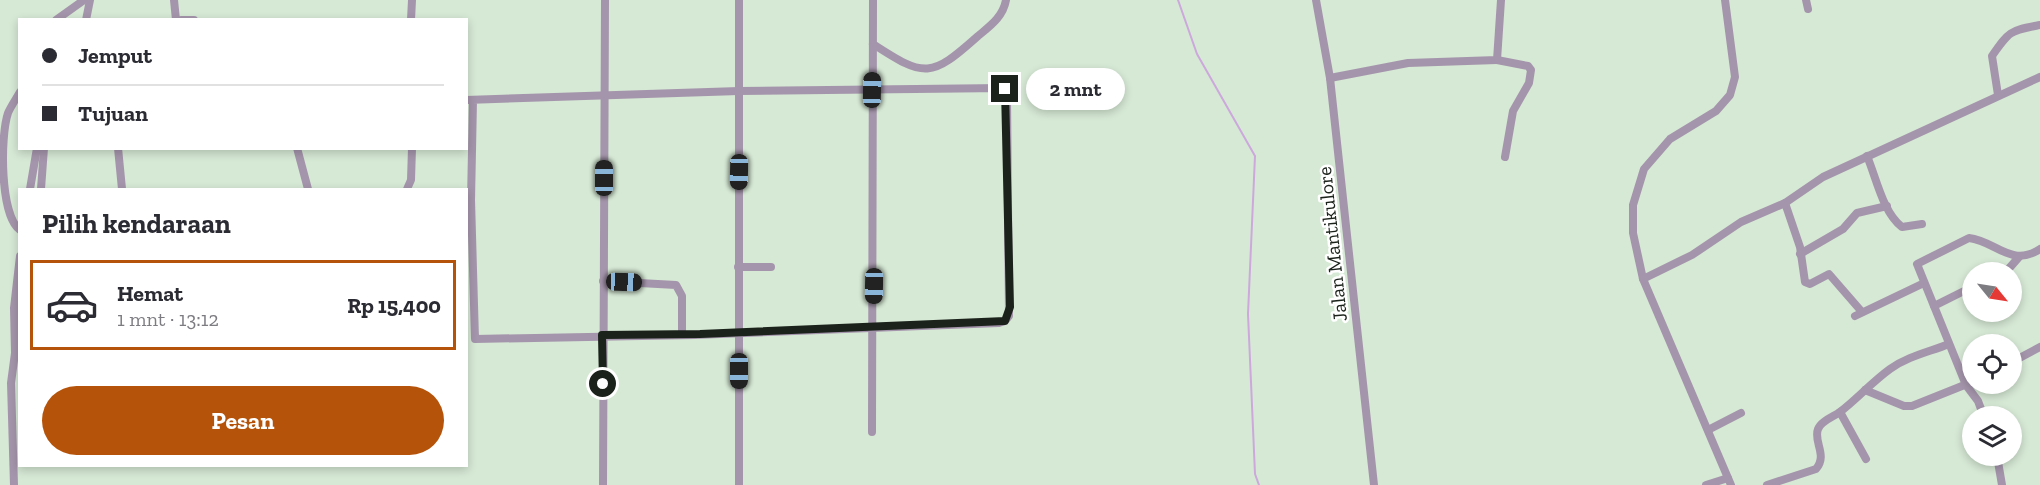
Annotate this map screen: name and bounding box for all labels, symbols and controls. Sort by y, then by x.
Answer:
text: Jemput [78,42,152,69]
callout: 2 mnt [1026,68,1125,110]
car [863,72,881,108]
route end [991,75,1018,102]
text: 2 mnt [1050,77,1101,101]
text: Tujuan [78,100,148,127]
car [730,154,748,190]
car [595,160,613,196]
street label: Jalan Mantikulore [1312,165,1352,323]
text: Pilih kendaraan [42,208,231,240]
north arrow [1962,262,2022,322]
map controls [1962,262,2022,466]
car [865,268,883,304]
car [606,272,642,292]
icon: car [45,278,99,332]
text: Hemat [117,280,183,307]
text: Rp 15,400 [347,292,441,319]
text: 1 mnt · 13:12 [117,307,219,331]
button: locate [1962,334,2022,394]
car [730,353,748,389]
route start [589,370,616,397]
button: Pesan [42,386,444,455]
button: layers [1962,406,2022,466]

